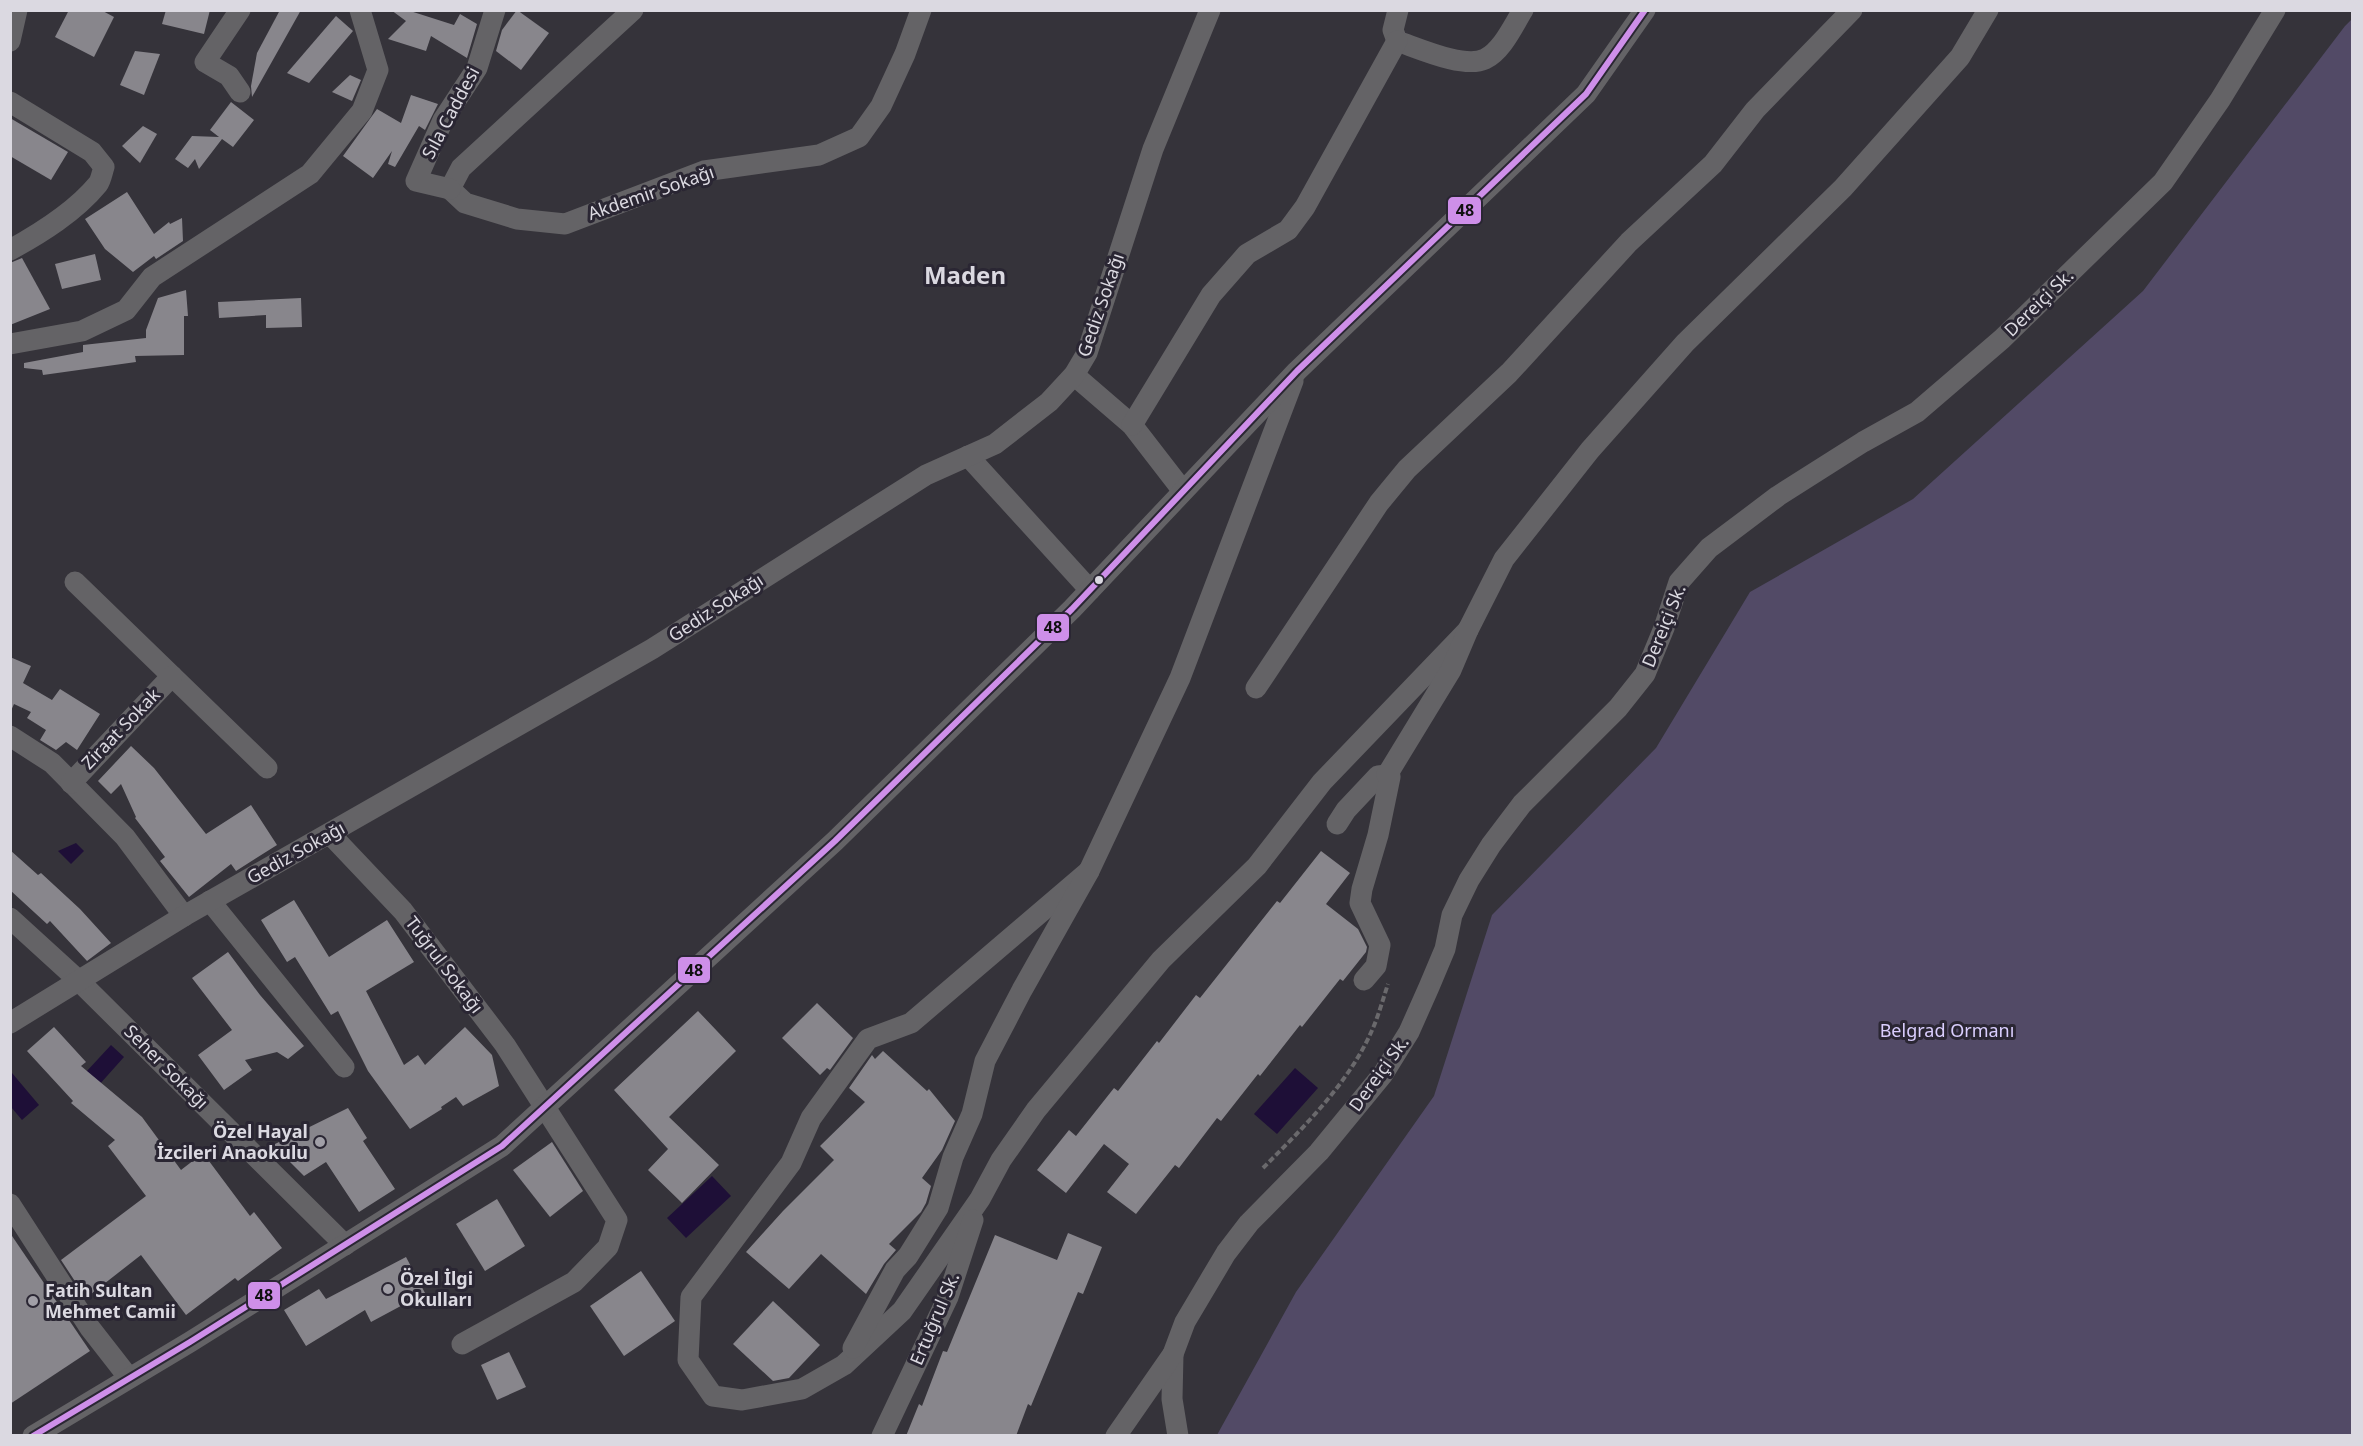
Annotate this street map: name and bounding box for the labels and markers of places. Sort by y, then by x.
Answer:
unlabelled marker [1093,574,1105,586]
place label: Özel Hayal İzcileri Anaokulu [157,1119,308,1164]
marker: Özel Hayal İzcileri Anaokulu [313,1135,327,1149]
place label: Özel İlgi Okulları [400,1266,473,1311]
place label: Fatih Sultan Mehmet Camii [45,1278,176,1323]
marker: Özel İlgi Okulları [381,1282,395,1296]
marker: Fatih Sultan Mehmet Camii [26,1294,40,1308]

